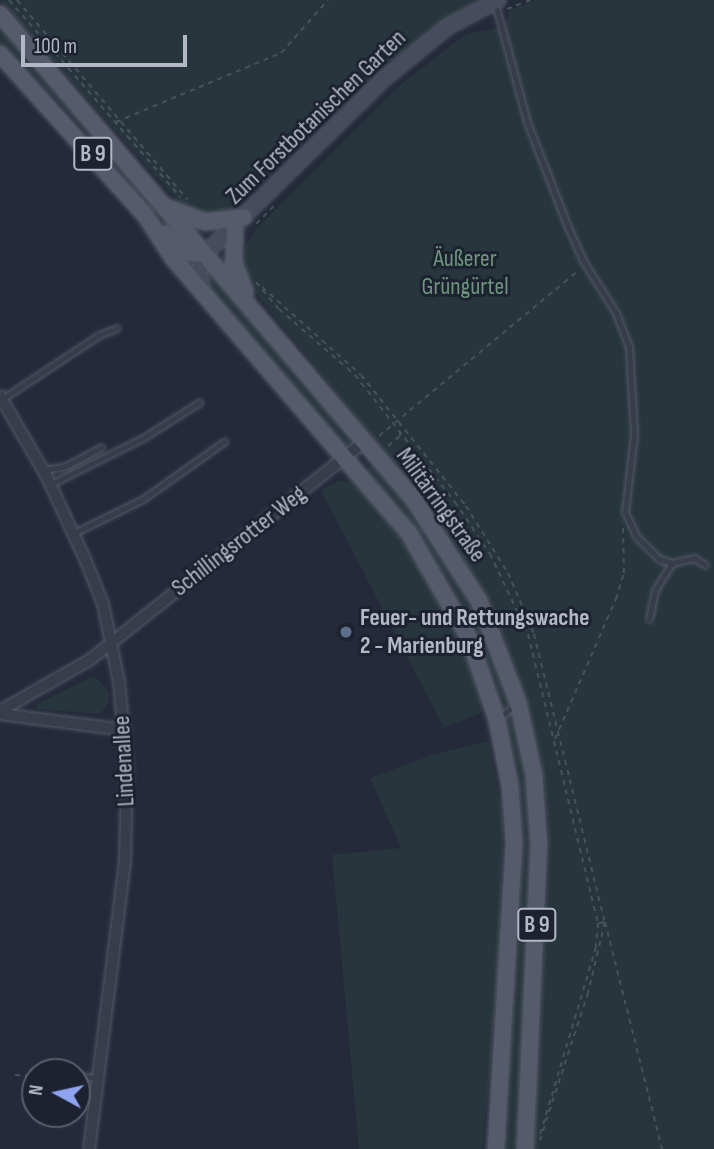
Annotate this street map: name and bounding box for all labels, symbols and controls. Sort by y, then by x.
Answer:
scale bar [24,21,191,65]
street label: Zum Forstbotanischen Garten [220,24,412,210]
text: 100 m [34,34,77,59]
road number: B 9 [72,134,114,174]
park label: Äußerer Grüngürtel [421,245,509,301]
street label: Militärringstraße [390,442,492,568]
street label: Schillingsrotter Weg [166,480,312,602]
place label: Feuer- und Rettungswache 2 - Marienburg [360,604,589,660]
marker: Feuer- und Rettungswache 2 - Marienburg [338,624,354,640]
street label: Lindenallee [107,715,141,807]
road number: B 9 [516,906,558,944]
north arrow [21,1058,91,1128]
text: N [25,1084,49,1097]

